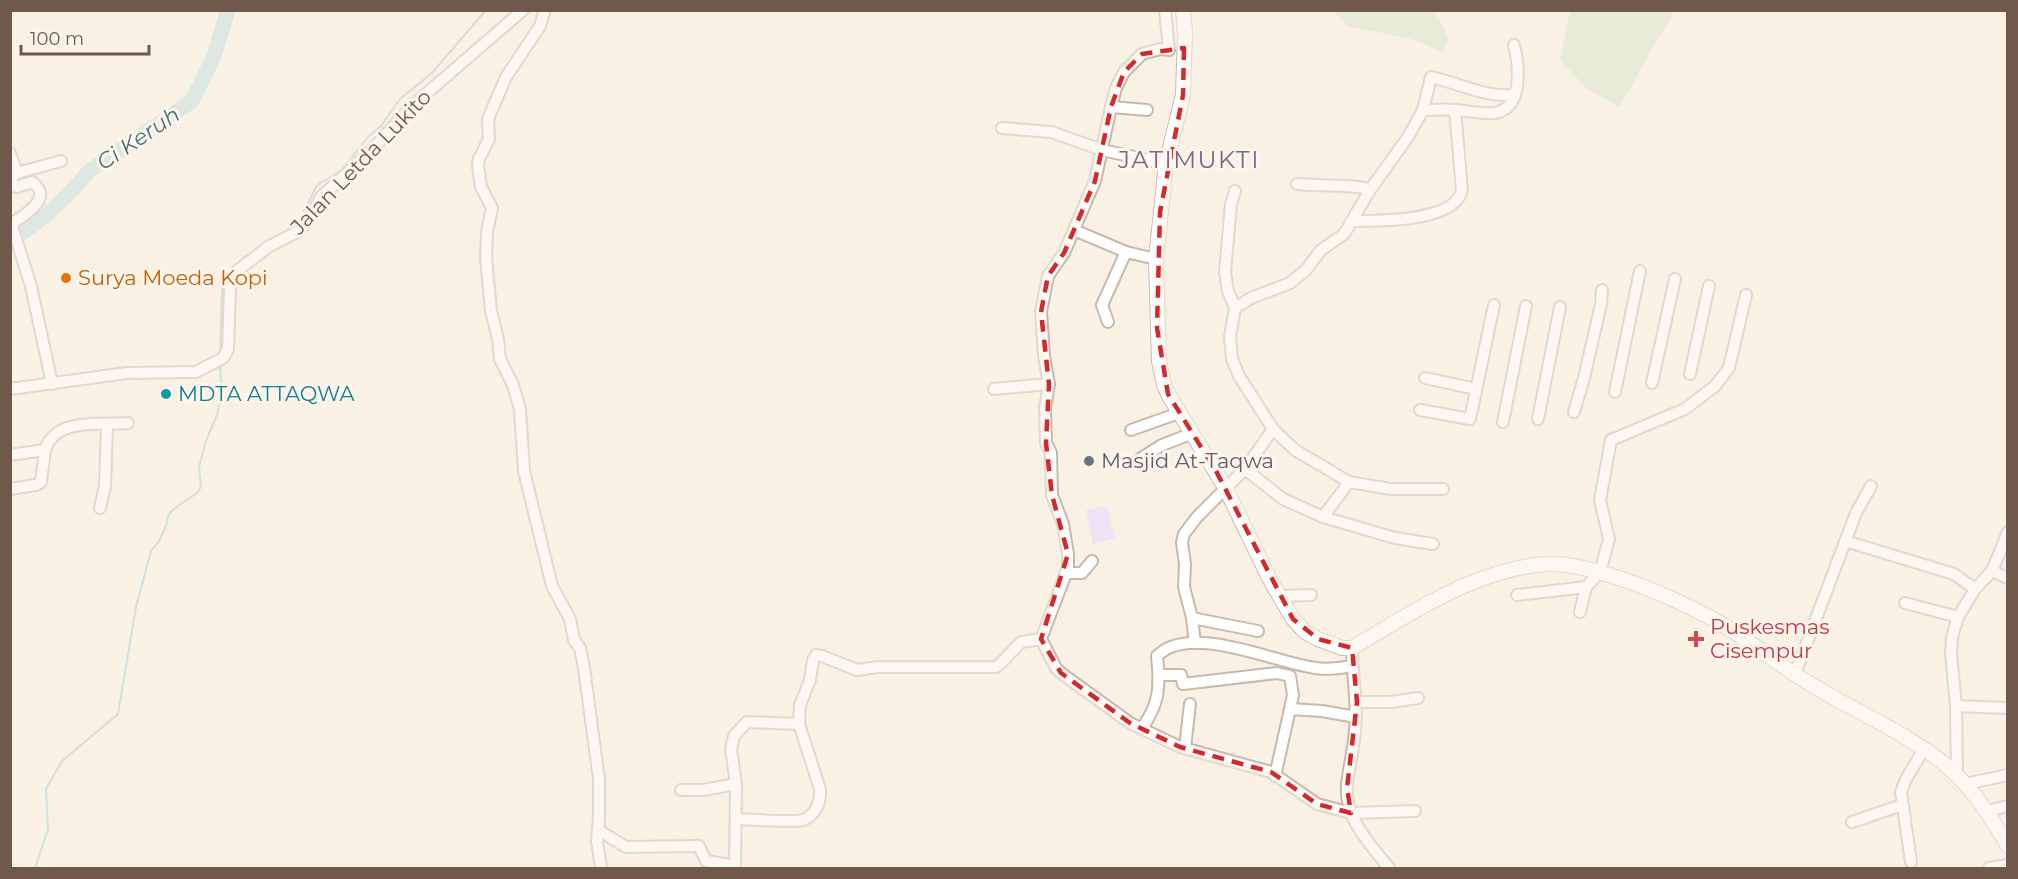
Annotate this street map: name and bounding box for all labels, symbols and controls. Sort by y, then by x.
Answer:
scale bar [21,18,148,56]
text: 100 m [30,28,84,50]
street label: Jalan Letda Lukito [284,84,436,240]
water label: Ci Keruh [92,101,185,176]
district label: JATIMUKTI [1117,145,1260,174]
place label: Surya Moeda Kopi [78,265,268,290]
marker: Surya Moeda Kopi [59,271,73,285]
place label: MDTA ATTAQWA [178,381,356,406]
marker: MDTA ATTAQWA [159,387,173,401]
place label: Masjid At-Taqwa [1101,448,1274,473]
marker: Masjid At-Taqwa [1082,454,1096,468]
place label: Puskesmas Cisempur [1710,614,1829,663]
marker: Puskesmas Cisempur [1687,630,1705,648]

